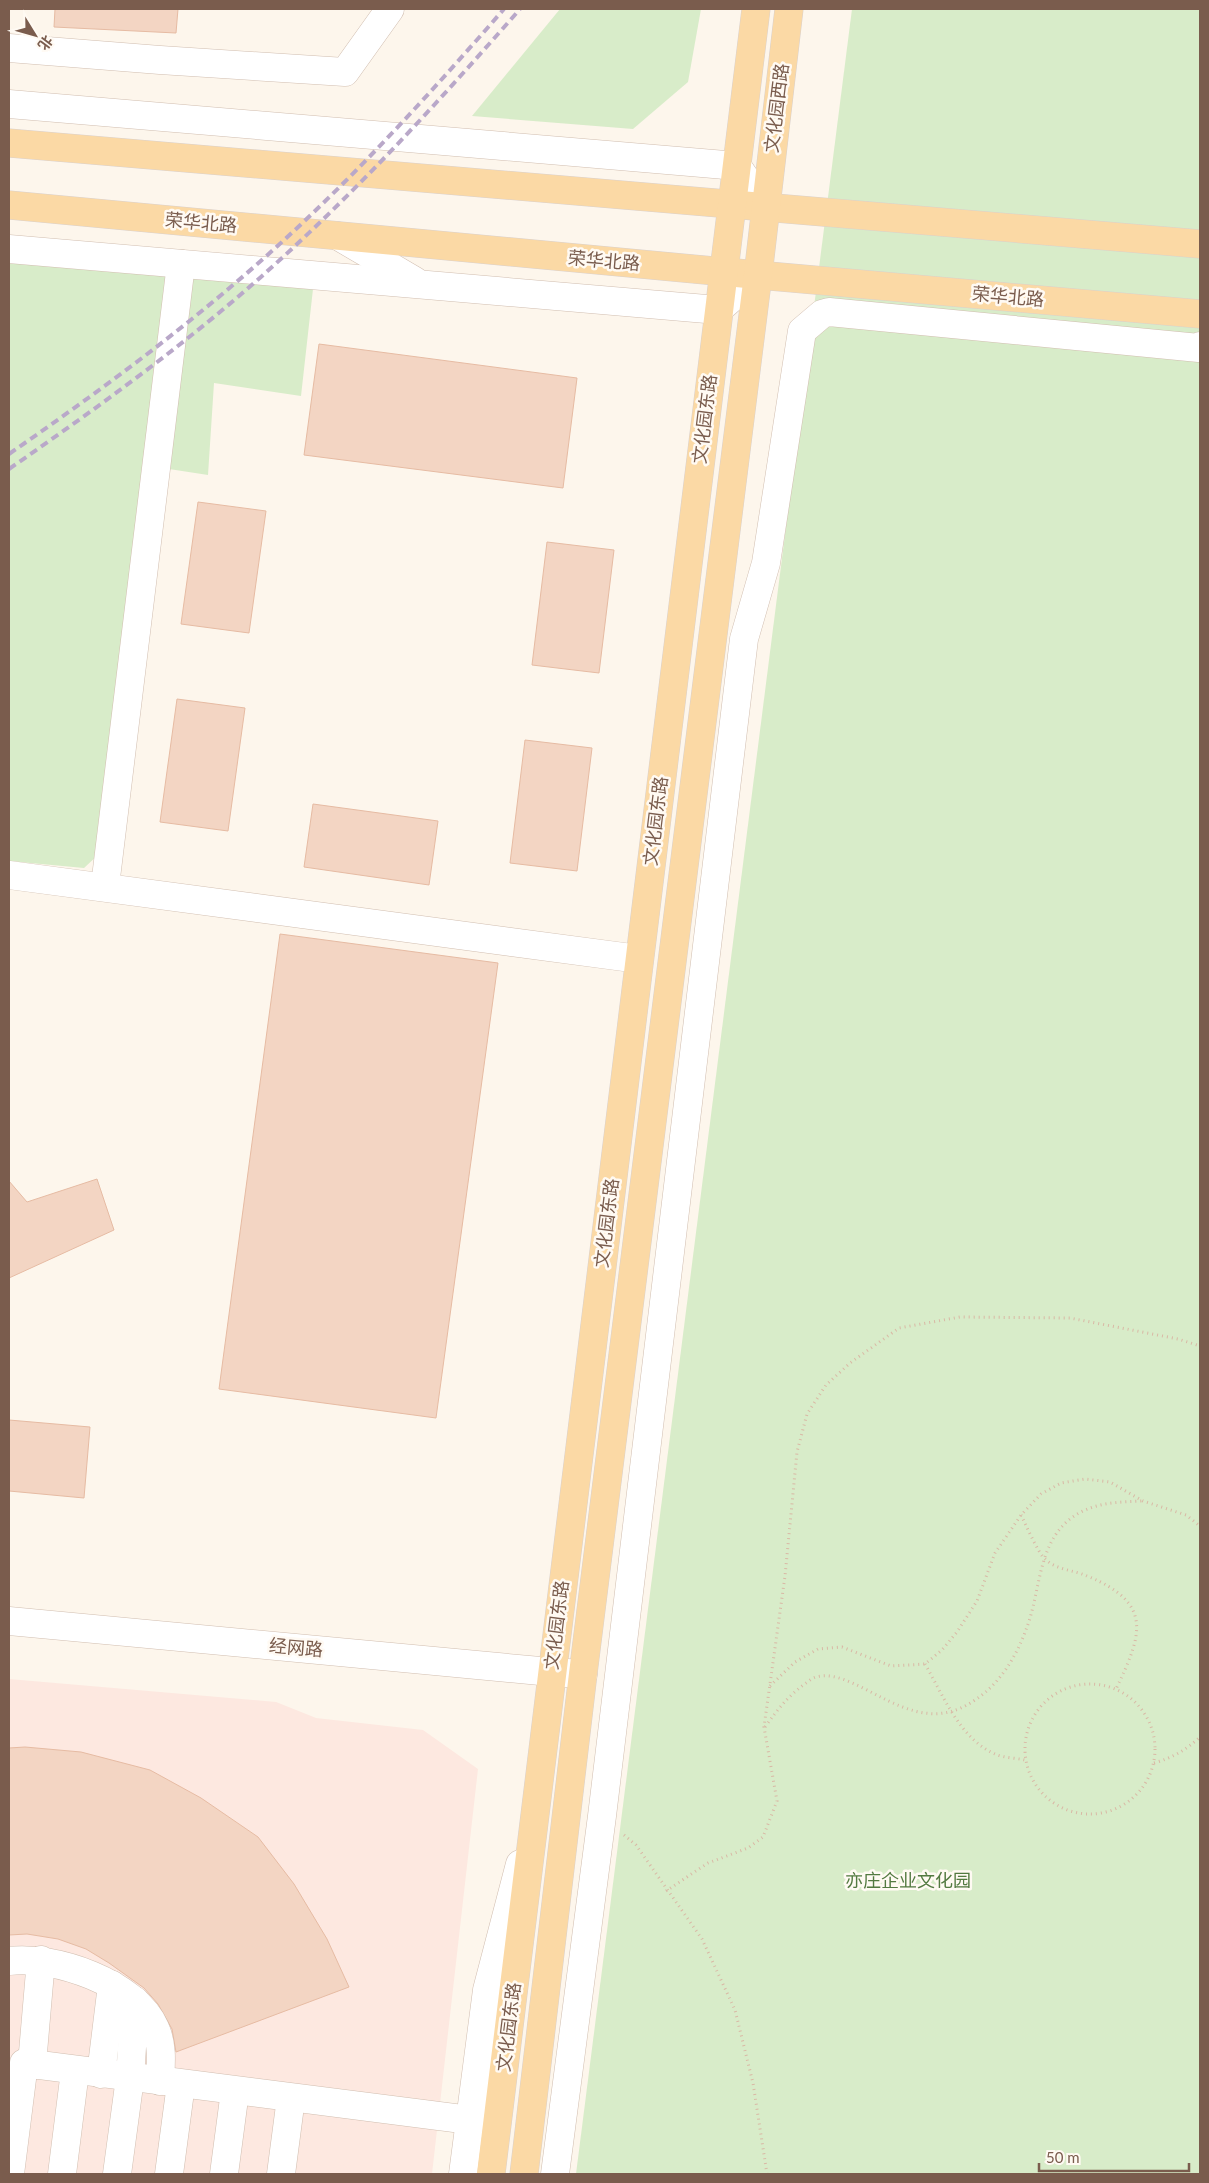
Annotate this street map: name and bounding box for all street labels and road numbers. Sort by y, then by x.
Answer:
street label: 文化园西路 [760,62,792,154]
street label: 荣华北路 [164,208,238,236]
street label: 荣华北路 [567,246,641,274]
street label: 荣华北路 [971,282,1045,310]
street label: 文化园东路 [688,373,720,465]
street label: 文化园东路 [639,775,671,867]
street label: 文化园东路 [590,1177,622,1269]
street label: 文化园东路 [540,1579,572,1671]
street label: 经网路 [268,1634,324,1660]
street label: 文化园东路 [492,1981,524,2073]

